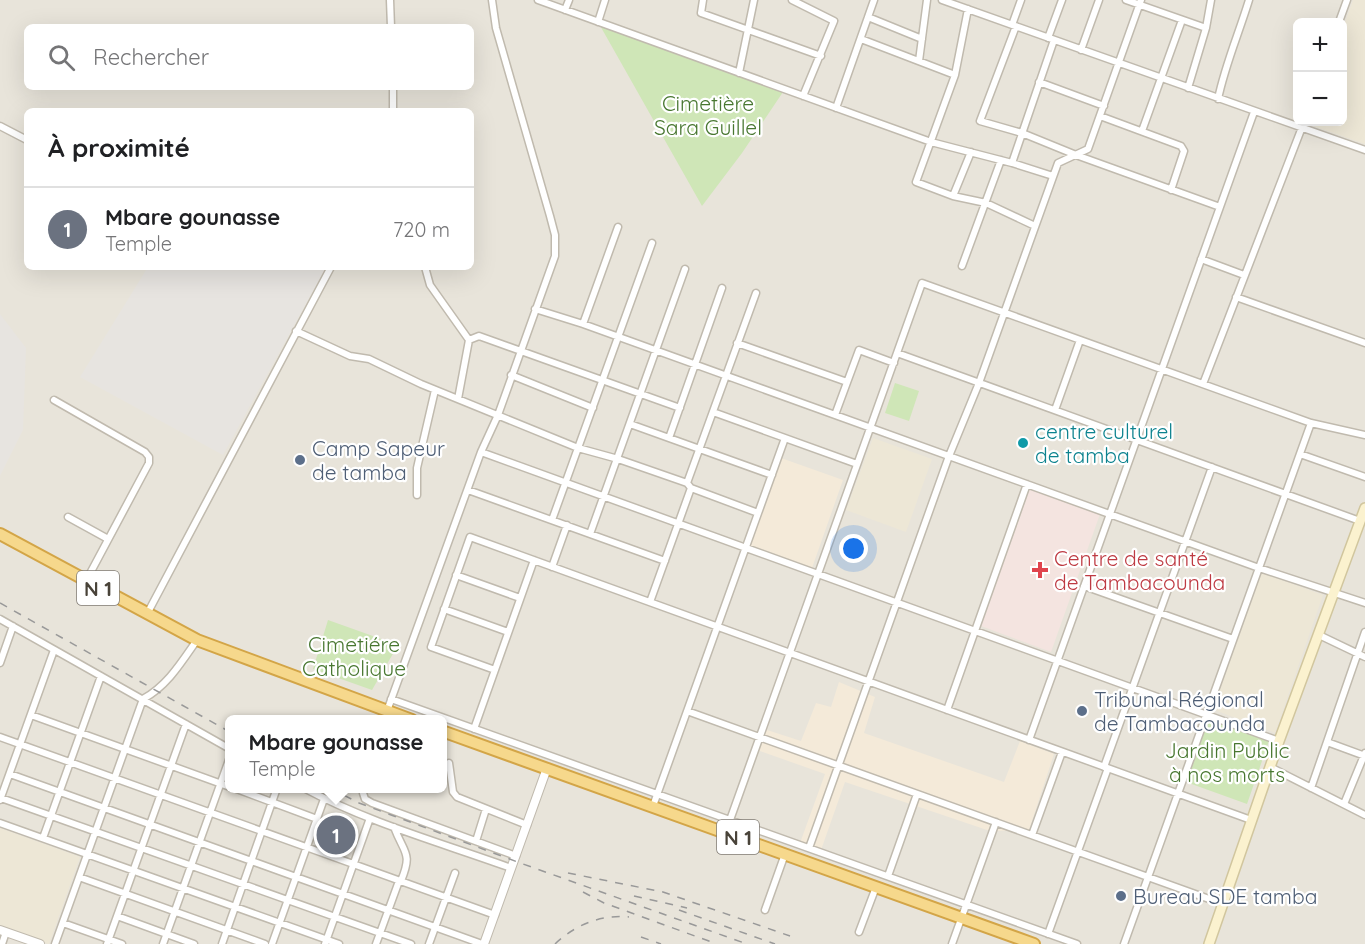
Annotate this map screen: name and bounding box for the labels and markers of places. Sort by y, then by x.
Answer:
place label: centre culturel de tamba [1035,418,1173,468]
place label: Camp Sapeur de tamba [312,435,445,485]
marker: centre culturel de tamba [1016,436,1030,450]
marker: Camp Sapeur de tamba [293,453,307,467]
place label: Centre de santé de Tambacounda [1054,545,1225,595]
marker: Centre de santé de Tambacounda [1031,561,1049,579]
place label: Tribunal Régional de Tambacounda [1094,686,1265,736]
marker: Tribunal Régional de Tambacounda [1075,704,1089,718]
pin: 1 [316,812,356,858]
place label: Bureau SDE tamba [1133,883,1317,909]
marker: Bureau SDE tamba [1114,889,1128,903]

